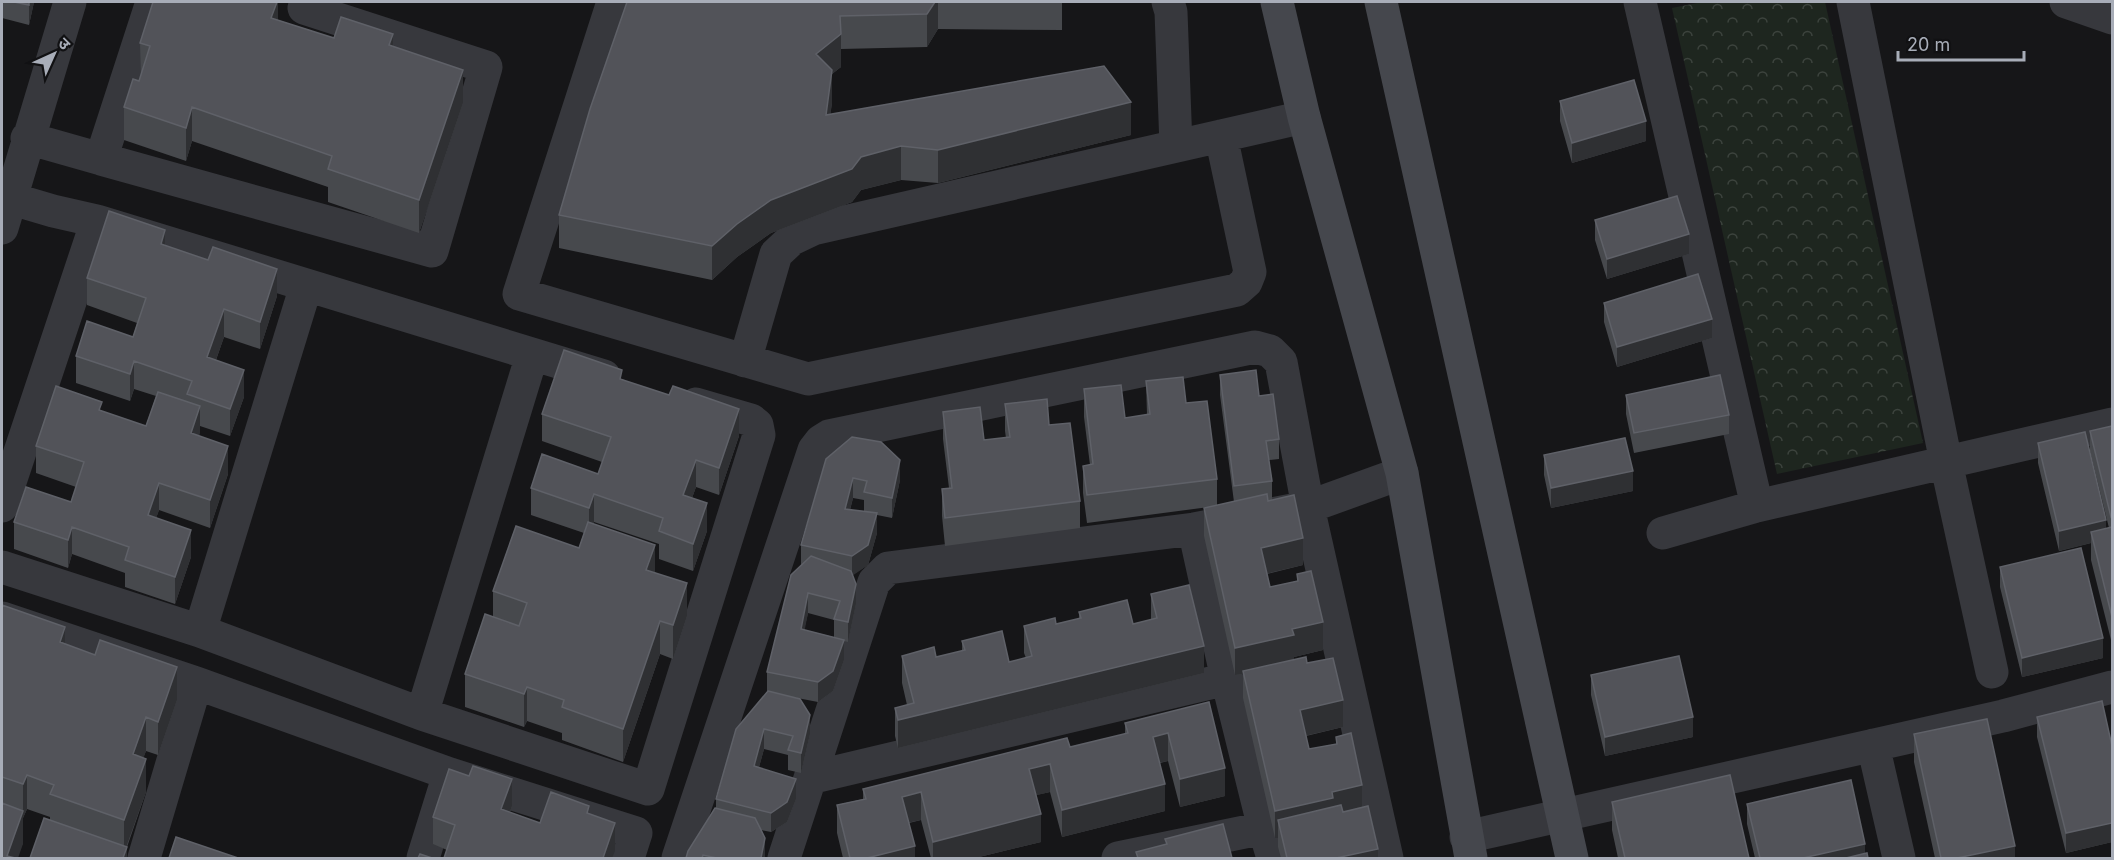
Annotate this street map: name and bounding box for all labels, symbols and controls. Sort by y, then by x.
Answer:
north arrow [24,24,84,84]
scale bar [1898,24,2024,62]
text: उ [54,33,75,54]
text: 20 m [1907,34,1950,55]

